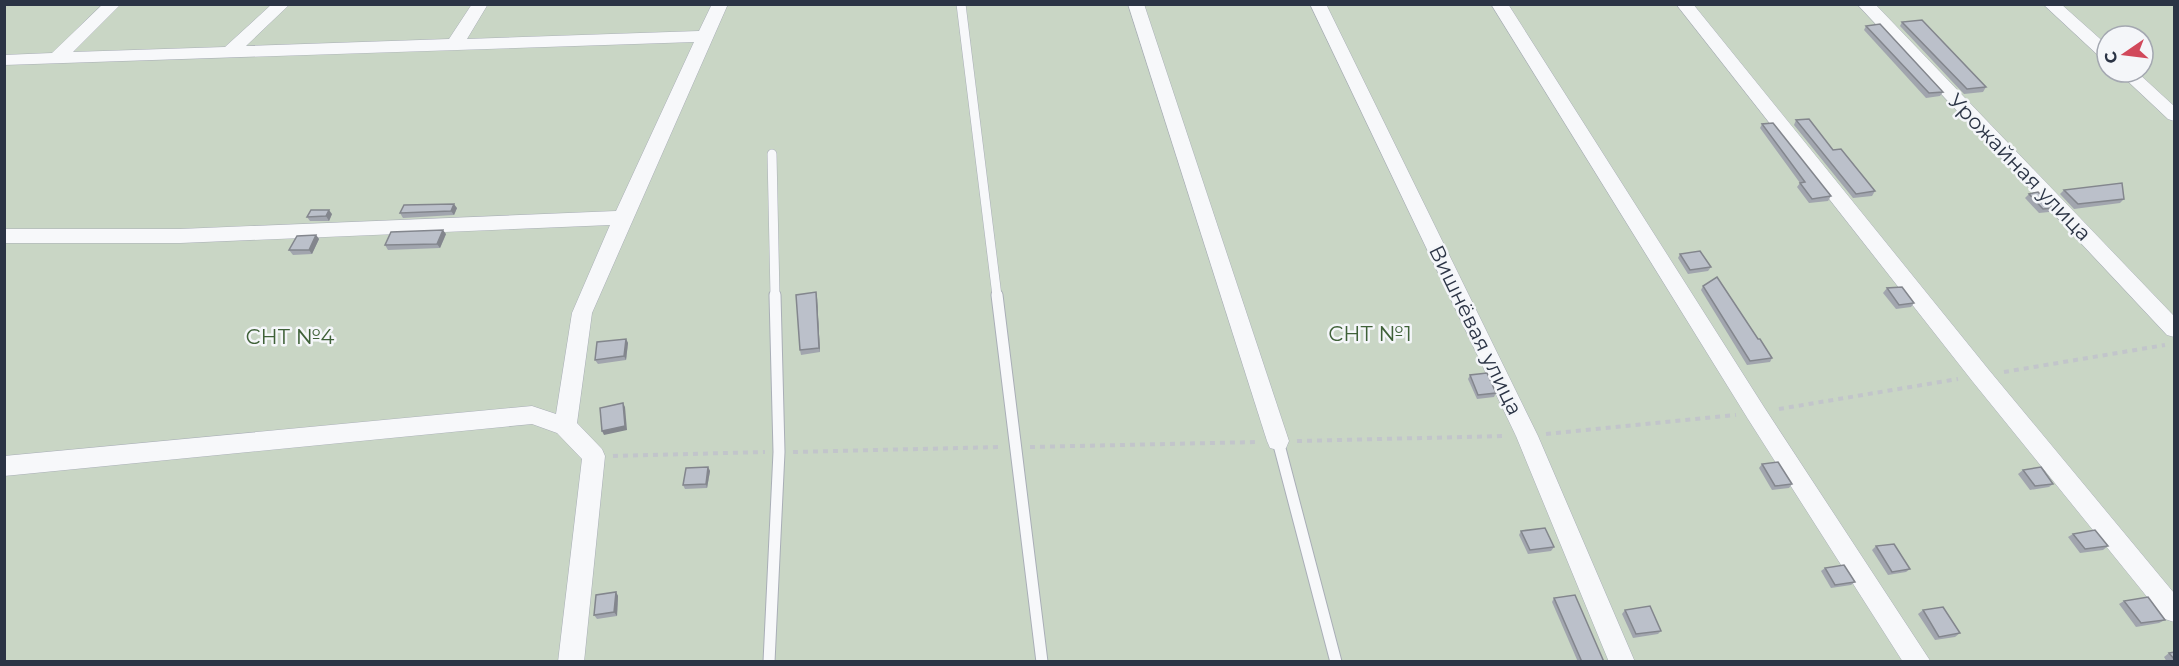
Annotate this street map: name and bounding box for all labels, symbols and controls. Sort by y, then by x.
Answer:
north arrow [2095,24,2155,84]
text: С [2100,49,2122,65]
street label: Урожайная улица [1943,88,2097,246]
street label: Вишнёвая улица [1424,241,1528,419]
park label: СНТ №1 [1328,321,1412,346]
park label: СНТ №4 [246,324,335,349]

